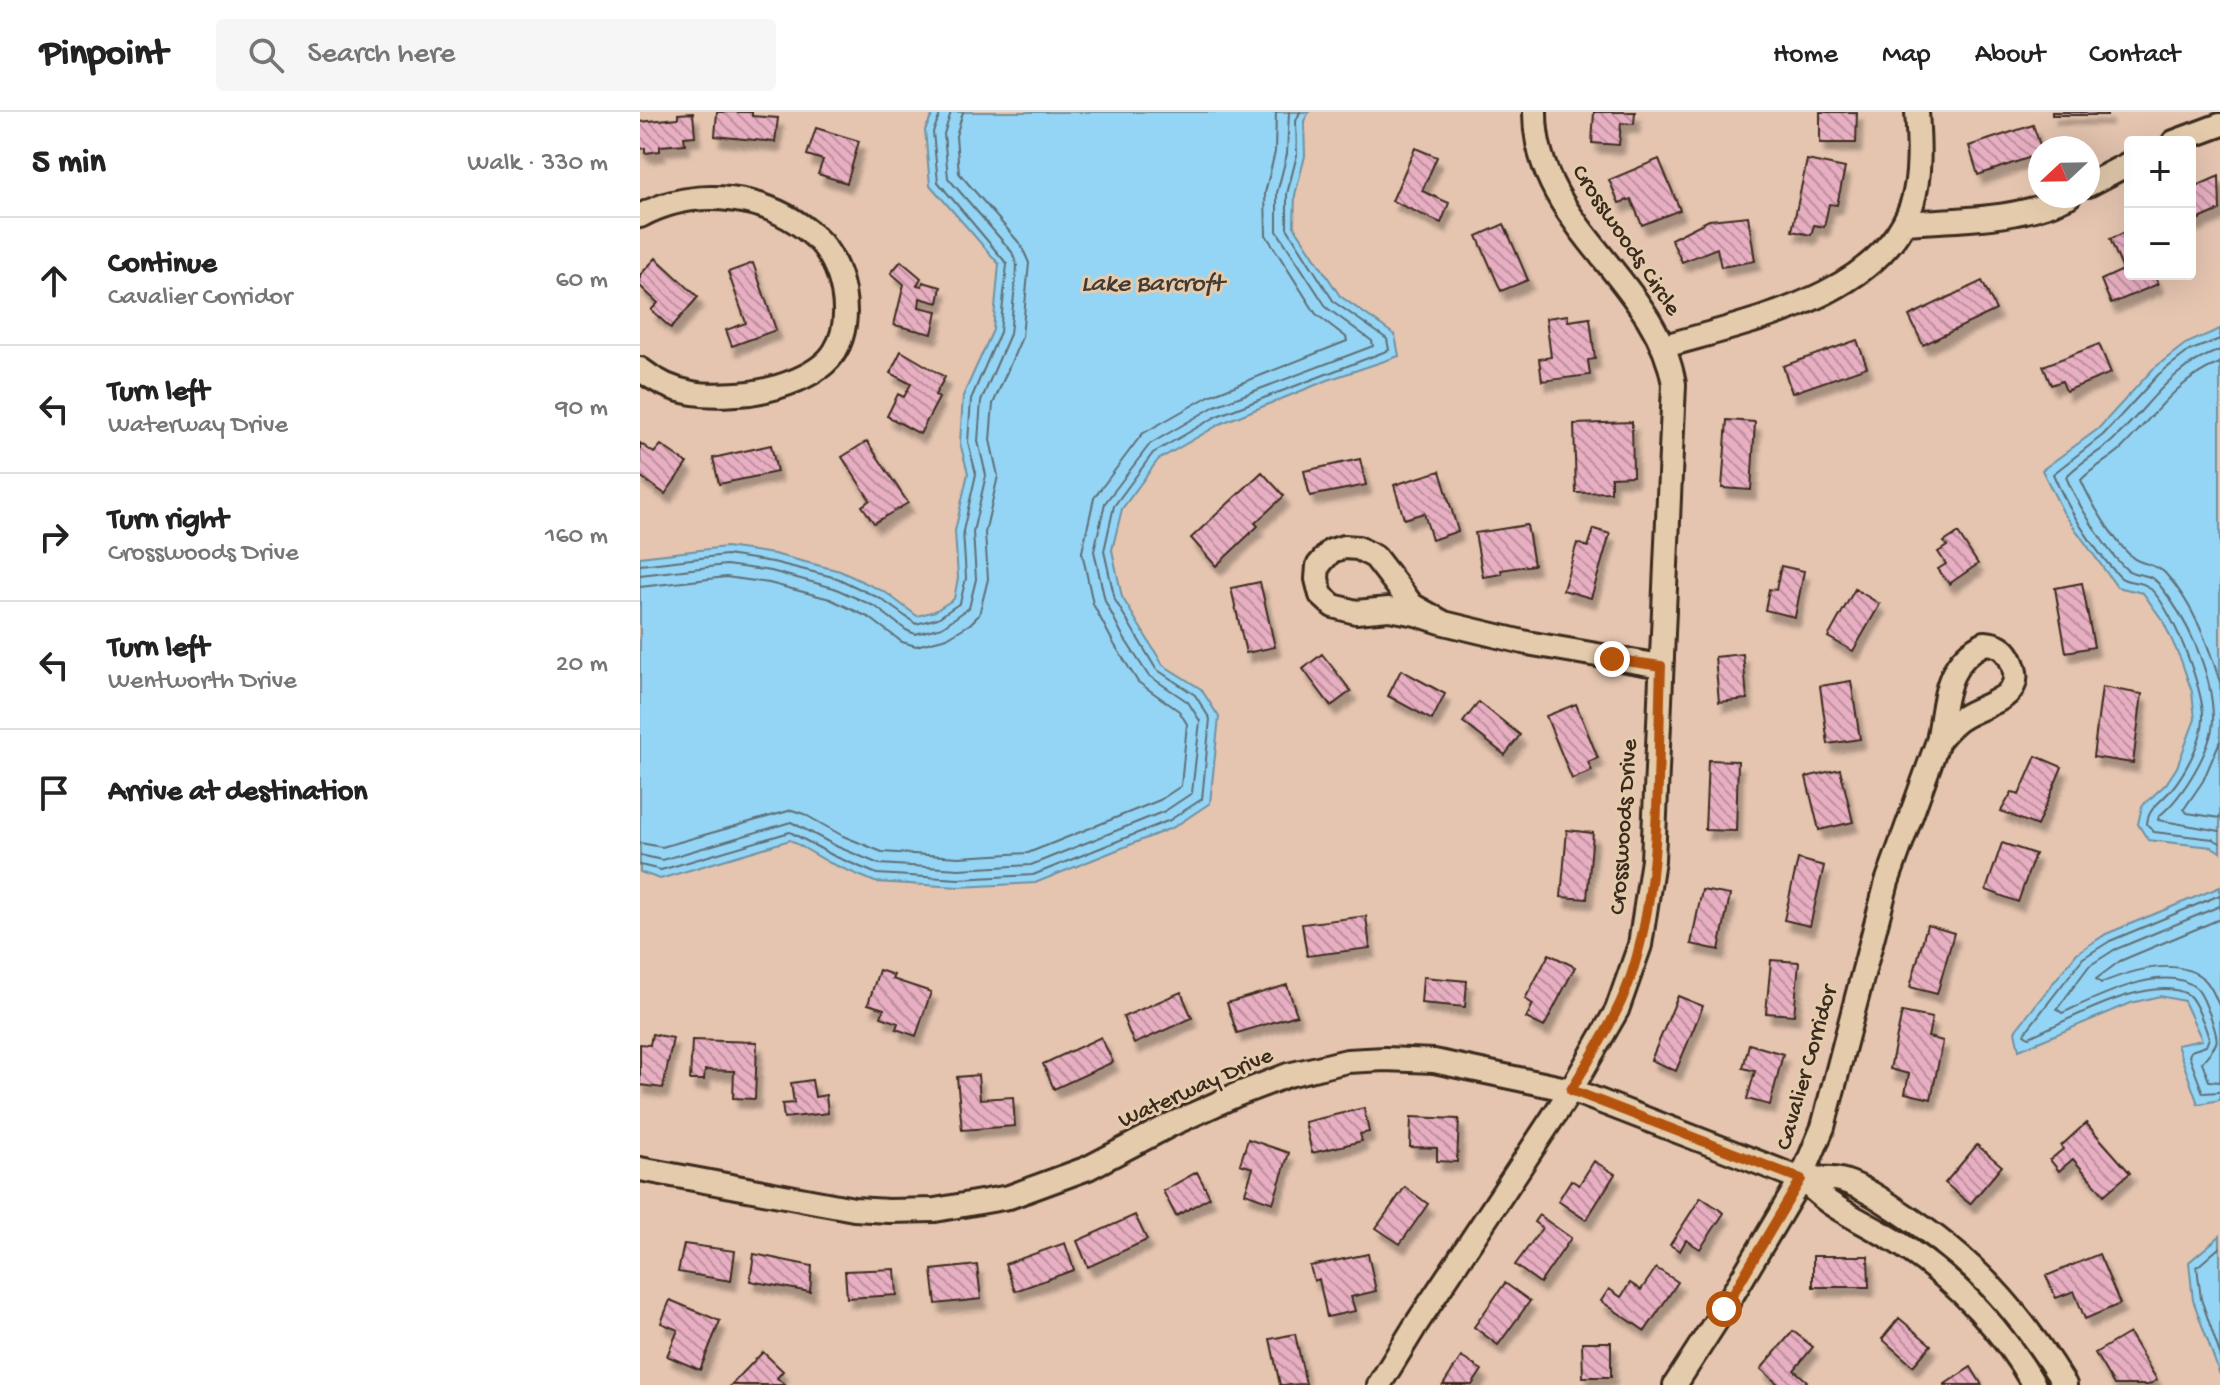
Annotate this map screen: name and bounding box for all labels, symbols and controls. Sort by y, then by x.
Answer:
search box [216,19,776,91]
text: Pinpoint [40,33,168,77]
icon: search [244,33,288,77]
text: Search here [308,38,455,73]
text: Home [1773,39,1838,72]
text: Map [1882,39,1931,72]
text: About [1975,39,2045,72]
text: Contact [2089,39,2180,72]
north arrow [2028,136,2100,208]
map controls [2124,136,2196,280]
button: + [2124,136,2196,208]
text: 5 min [32,144,106,184]
text: Walk · 330 m [467,149,608,180]
street label: Crosswoods Circle [1564,160,1687,323]
button: − [2124,208,2196,280]
text: Continue [108,248,217,283]
icon: ahead [32,259,76,303]
text: 60 m [555,266,608,297]
water label: Lake Barcroft [1081,270,1227,301]
text: Cavalier Corridor [108,283,292,314]
text: Turn left [108,376,209,411]
icon: left [32,387,76,431]
text: 90 m [556,394,608,425]
text: Waterway Drive [108,411,288,442]
text: Turn right [108,504,228,539]
icon: right [32,515,76,559]
text: 160 m [545,522,608,553]
text: Crosswoods Drive [108,539,299,570]
text: Turn left [108,632,209,667]
route end [1594,641,1630,677]
icon: left [32,643,76,687]
text: 20 m [556,650,608,681]
text: Wentworth Drive [108,667,297,698]
street label: Crosswoods Drive [1604,738,1646,916]
icon: arrive [32,771,76,815]
text: Arrive at destination [108,776,368,811]
street label: Cavalier Corridor [1771,980,1846,1154]
street label: Waterway Drive [1114,1042,1278,1136]
route start [1706,1291,1742,1327]

